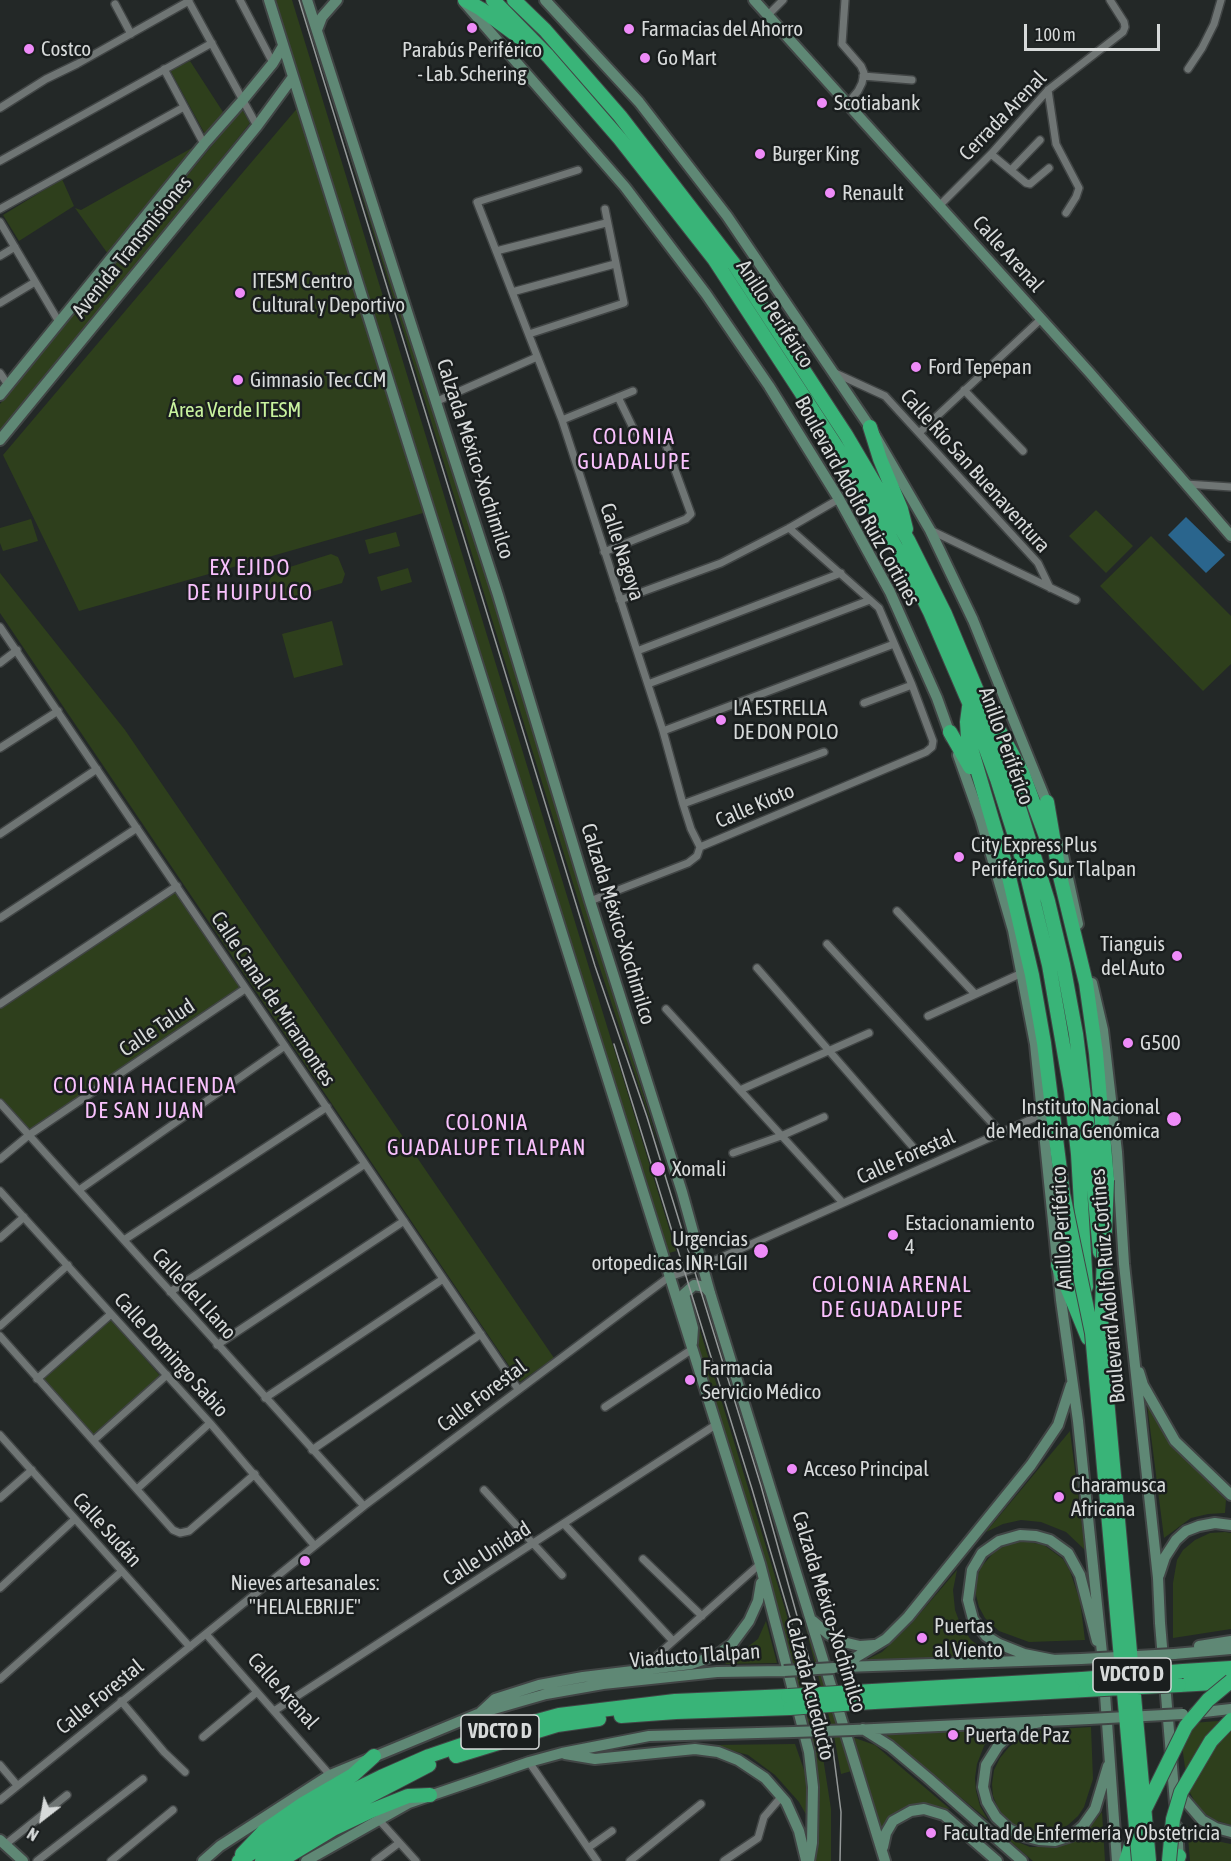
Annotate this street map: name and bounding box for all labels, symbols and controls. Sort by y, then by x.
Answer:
scale bar [1027,12,1164,50]
place label: Farmacias del Ahorro [641,16,803,42]
marker: Parabús Periférico - Lab. Schering [465,21,479,35]
marker: Farmacias del Ahorro [622,22,636,36]
text: 100 m [1035,24,1076,45]
place label: Costco [41,36,91,62]
place label: Parabús Periférico - Lab. Schering [402,37,542,87]
marker: Costco [22,42,36,56]
place label: Go Mart [657,45,717,71]
marker: Go Mart [638,51,652,65]
street label: Cerrada Arenal [954,66,1052,166]
place label: Scotiabank [834,90,920,116]
marker: Scotiabank [815,96,829,110]
place label: Burger King [772,141,859,167]
marker: Burger King [753,147,767,161]
street label: Avenida Transmisiones [67,171,197,323]
place label: Renault [842,180,904,206]
marker: Renault [823,186,837,200]
street label: Calle Arenal [967,211,1049,297]
street label: Anillo Periférico [731,255,819,373]
place label: ITESM Centro Cultural y Deportivo [252,268,405,318]
marker: ITESM Centro Cultural y Deportivo [233,286,247,300]
place label: Ford Tepepan [928,354,1032,380]
street label: Calzada México-Xochimilco [431,356,519,562]
marker: Ford Tepepan [909,360,923,374]
place label: Gimnasio Tec CCM [250,367,387,393]
marker: Gimnasio Tec CCM [231,373,245,387]
street label: Calle Río San Buenaventura [895,384,1055,558]
street label: Boulevard Adolfo Ruiz Cortines [789,392,925,610]
park label: Área Verde ITESM [169,397,301,423]
district label: COLONIA GUADALUPE [577,424,691,476]
street label: Calle Nagoya [594,500,650,604]
district label: EX EJIDO DE HUIPULCO [187,555,313,606]
street label: Anillo Periférico [973,684,1039,808]
place label: LA ESTRELLA DE DON POLO [733,695,838,745]
marker: LA ESTRELLA DE DON POLO [714,713,728,727]
street label: Calle Kioto [712,778,798,834]
street label: Calzada México-Xochimilco [575,820,661,1028]
place label: City Express Plus Periférico Sur Tlalpan [971,832,1136,882]
marker: City Express Plus Periférico Sur Tlalpan [952,850,966,864]
street label: Calle Canal de Miramontes [205,907,341,1091]
place label: Tianguis del Auto [1100,931,1165,981]
marker: Tianguis del Auto [1170,949,1184,963]
street label: Calle Talud [114,994,200,1062]
place label: G500 [1140,1030,1181,1056]
marker: G500 [1121,1036,1135,1050]
district label: COLONIA HACIENDA DE SAN JUAN [53,1073,237,1124]
place label: Instituto Nacional de Medicina Genómica [986,1094,1160,1144]
district label: COLONIA GUADALUPE TLALPAN [387,1110,587,1162]
marker: Instituto Nacional de Medicina Genómica [1165,1110,1183,1128]
street label: Calle Forestal [853,1124,959,1190]
place label: Xomali [672,1156,726,1182]
marker: Xomali [649,1160,667,1178]
street label: Anillo Periférico [1046,1166,1078,1290]
street label: Boulevard Adolfo Ruiz Cortines [1085,1168,1131,1404]
place label: Estacionamiento 4 [905,1210,1035,1260]
place label: Urgencias ortopedicas INR-LGII [591,1226,748,1276]
marker: Estacionamiento 4 [886,1228,900,1242]
marker: Urgencias ortopedicas INR-LGII [752,1242,770,1260]
street label: Calle del Llano [146,1243,242,1345]
district label: COLONIA ARENAL DE GUADALUPE [812,1272,972,1324]
street label: Calle Domingo Sabio [108,1288,234,1422]
street label: Calle Forestal [432,1354,532,1438]
place label: Farmacia Servicio Médico [702,1355,821,1405]
marker: Farmacia Servicio Médico [683,1373,697,1387]
place label: Acceso Principal [804,1456,929,1482]
marker: Acceso Principal [785,1462,799,1476]
place label: Charamusca Africana [1071,1472,1166,1522]
street label: Calle Sudán [67,1488,147,1572]
marker: Charamusca Africana [1052,1490,1066,1504]
street label: Calzada México-Xochimilco [786,1508,872,1716]
street label: Calle Unidad [438,1516,536,1592]
marker: Nieves artesanales: "HELALEBRIJE" [298,1554,312,1568]
place label: Nieves artesanales: "HELALEBRIJE" [230,1570,380,1620]
place label: Puertas al Viento [934,1613,1003,1663]
street label: Calzada Acueducto [780,1615,840,1763]
marker: Puertas al Viento [915,1631,929,1645]
street label: Viaducto Tlalpan [629,1639,761,1673]
street label: Calle Arenal [242,1648,324,1734]
street label: Calle Forestal [51,1654,149,1740]
road number: VDCTO D [1093,1658,1171,1692]
road number: VDCTO D [461,1715,539,1749]
place label: Puerta de Paz [965,1722,1069,1748]
marker: Puerta de Paz [946,1728,960,1742]
north arrow [12,1789,72,1849]
place label: Facultad de Enfermería y Obstetricia [943,1820,1220,1846]
text: N [24,1824,41,1845]
marker: Facultad de Enfermería y Obstetricia [924,1826,938,1840]

